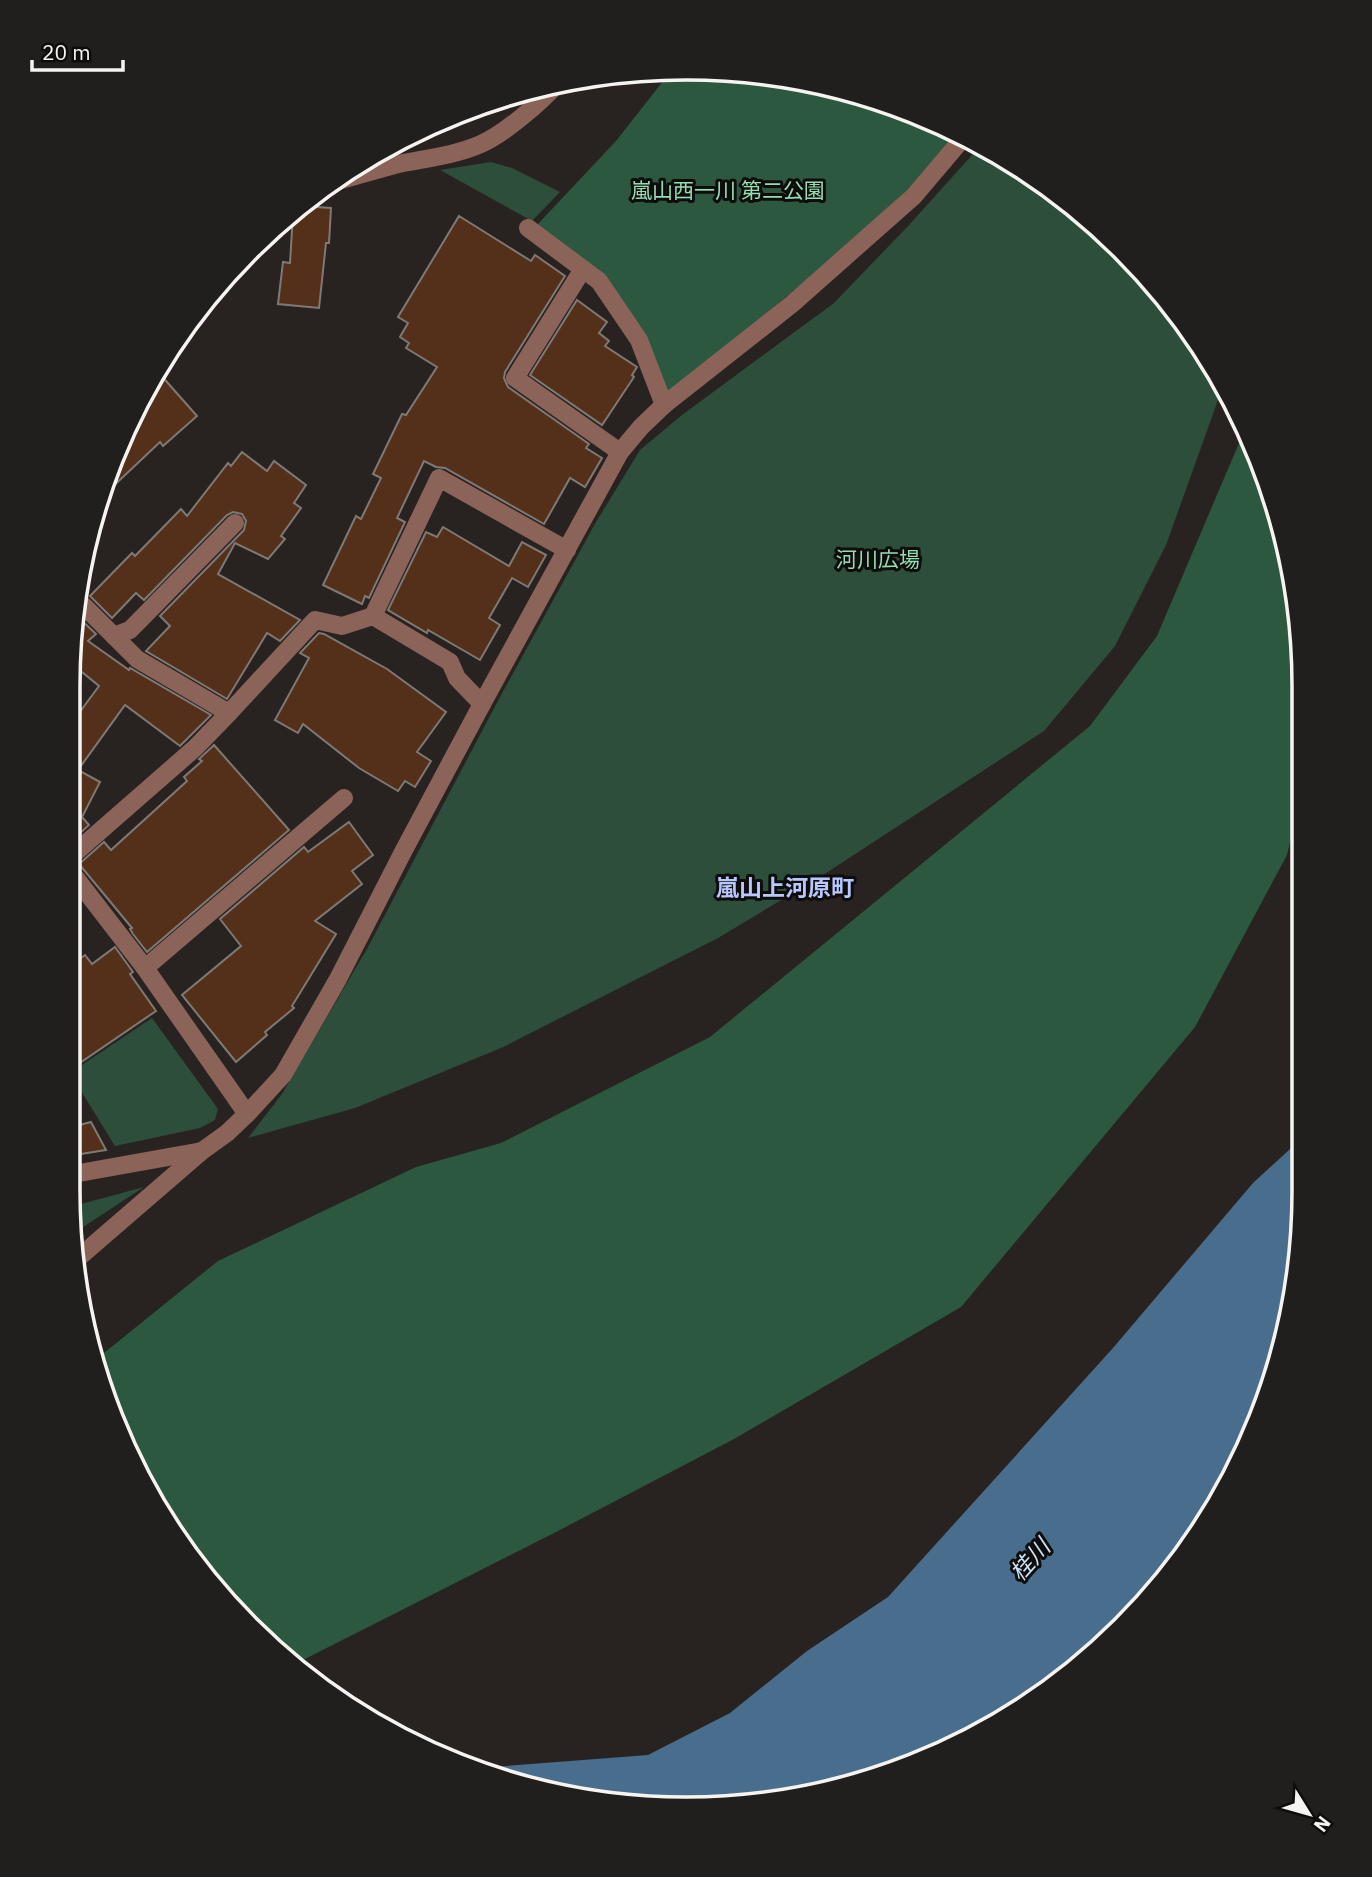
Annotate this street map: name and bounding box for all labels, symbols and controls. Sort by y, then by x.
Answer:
scale bar [32,28,122,72]
text: 20 m [42,38,91,66]
park label: 嵐山西一川 第二公園 [631,176,825,204]
park label: 河川広場 [836,545,920,573]
district label: 嵐山上河原町 [716,872,854,902]
water label: 桂川 [1003,1530,1058,1586]
north arrow [1274,1779,1344,1849]
text: N [1309,1812,1336,1837]

